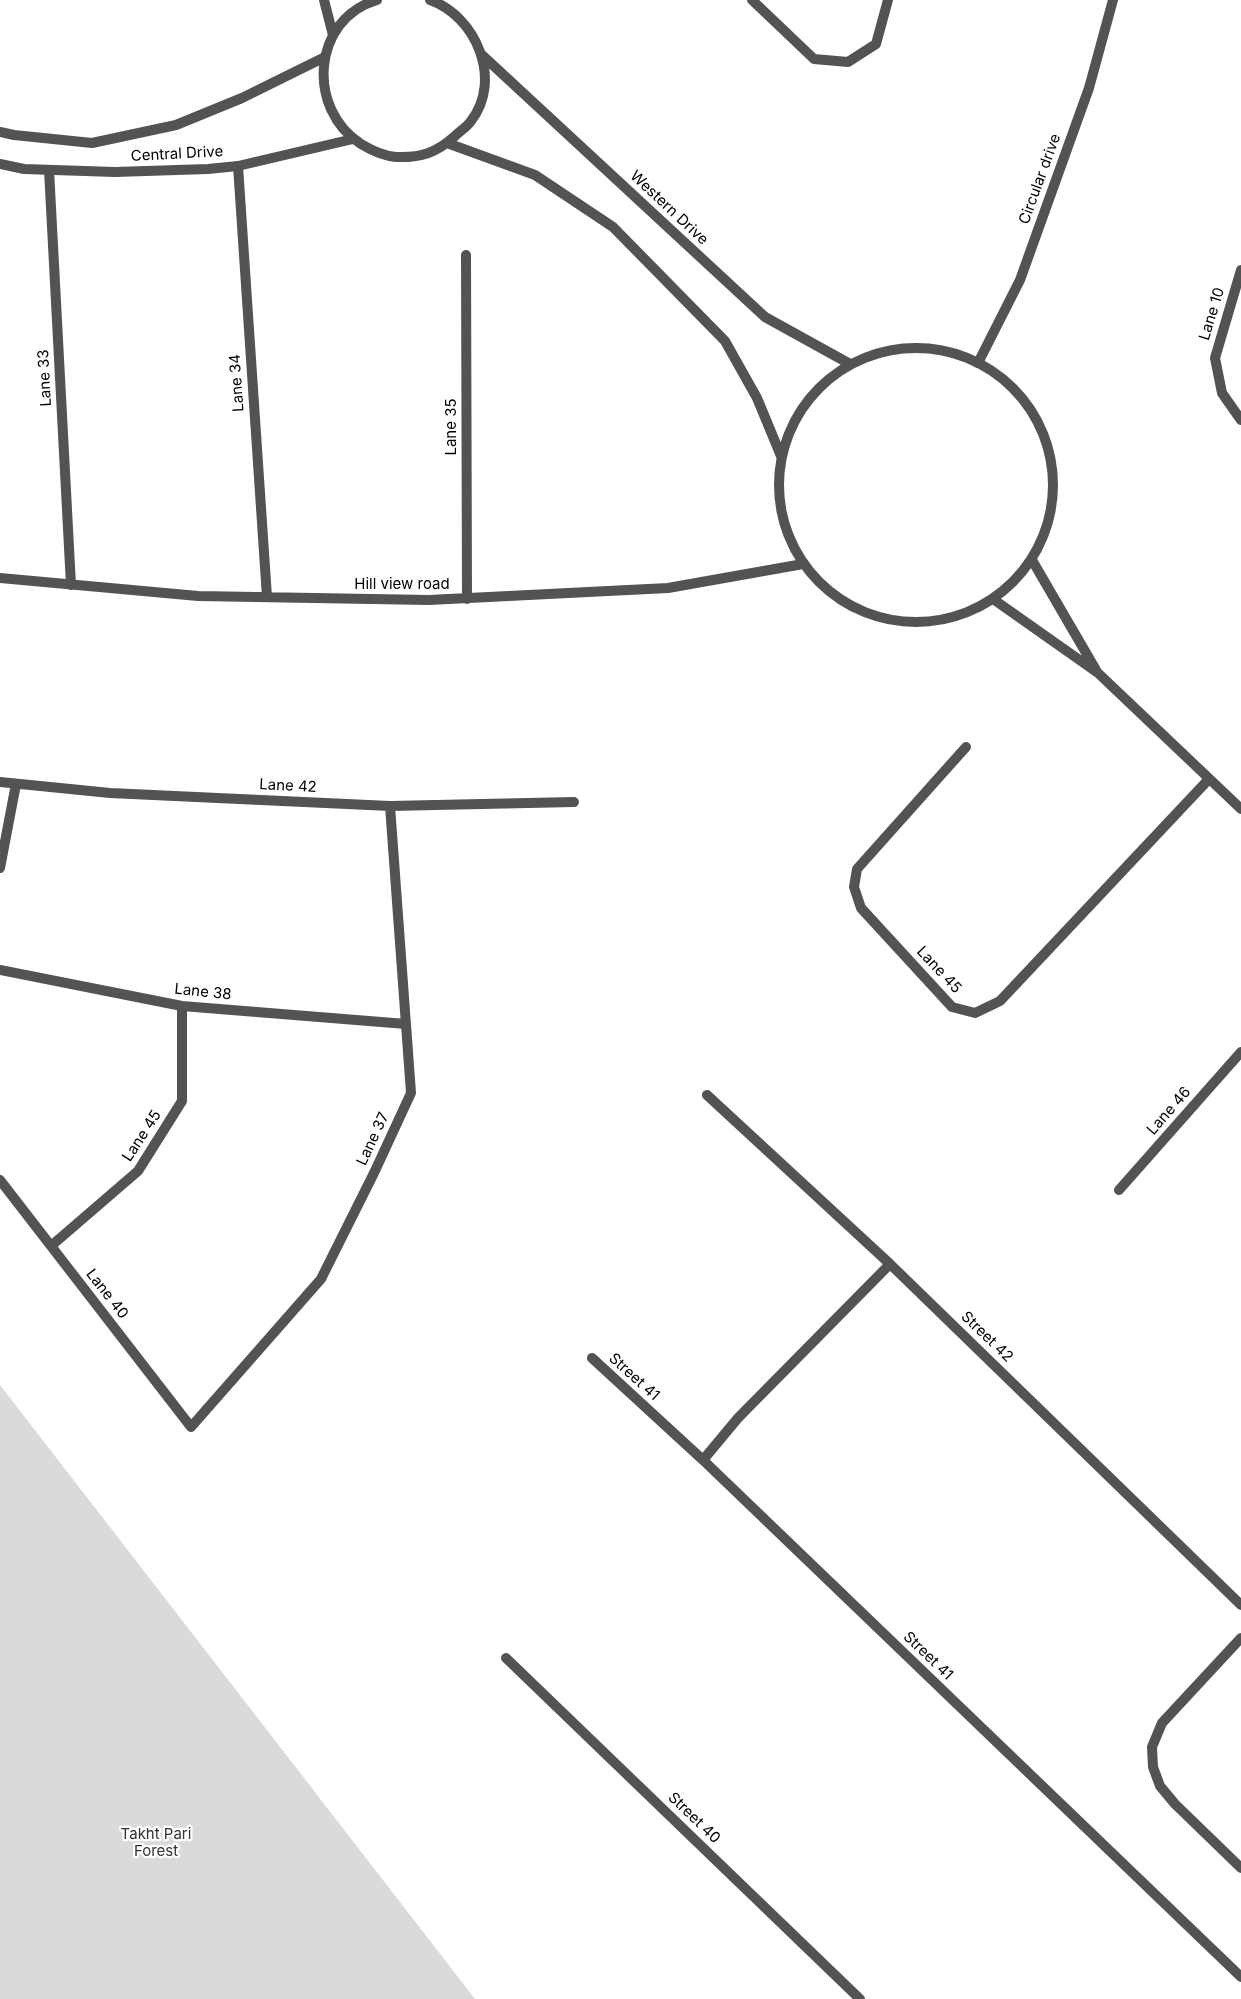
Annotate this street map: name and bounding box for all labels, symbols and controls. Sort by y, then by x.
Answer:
street label: Circular drive [1015,131,1065,227]
street label: Central Drive [130,143,224,165]
street label: Western Drive [626,167,712,249]
street label: Lane 10 [1195,285,1229,343]
street label: Lane 33 [35,349,55,407]
street label: Lane 34 [226,354,248,412]
street label: Lane 35 [442,398,460,456]
street label: Hill view road [354,575,450,593]
street label: Lane 42 [259,776,317,796]
street label: Lane 45 [913,943,965,997]
street label: Lane 38 [174,980,232,1004]
street label: Lane 46 [1143,1083,1195,1139]
street label: Lane 45 [119,1107,165,1165]
street label: Lane 37 [353,1110,393,1168]
street label: Lane 40 [82,1266,132,1322]
street label: Street 42 [957,1308,1017,1366]
street label: Street 41 [605,1350,663,1404]
street label: Street 41 [899,1628,957,1684]
street label: Street 40 [664,1789,724,1847]
park label: Takht Pari Forest [121,1825,191,1860]

